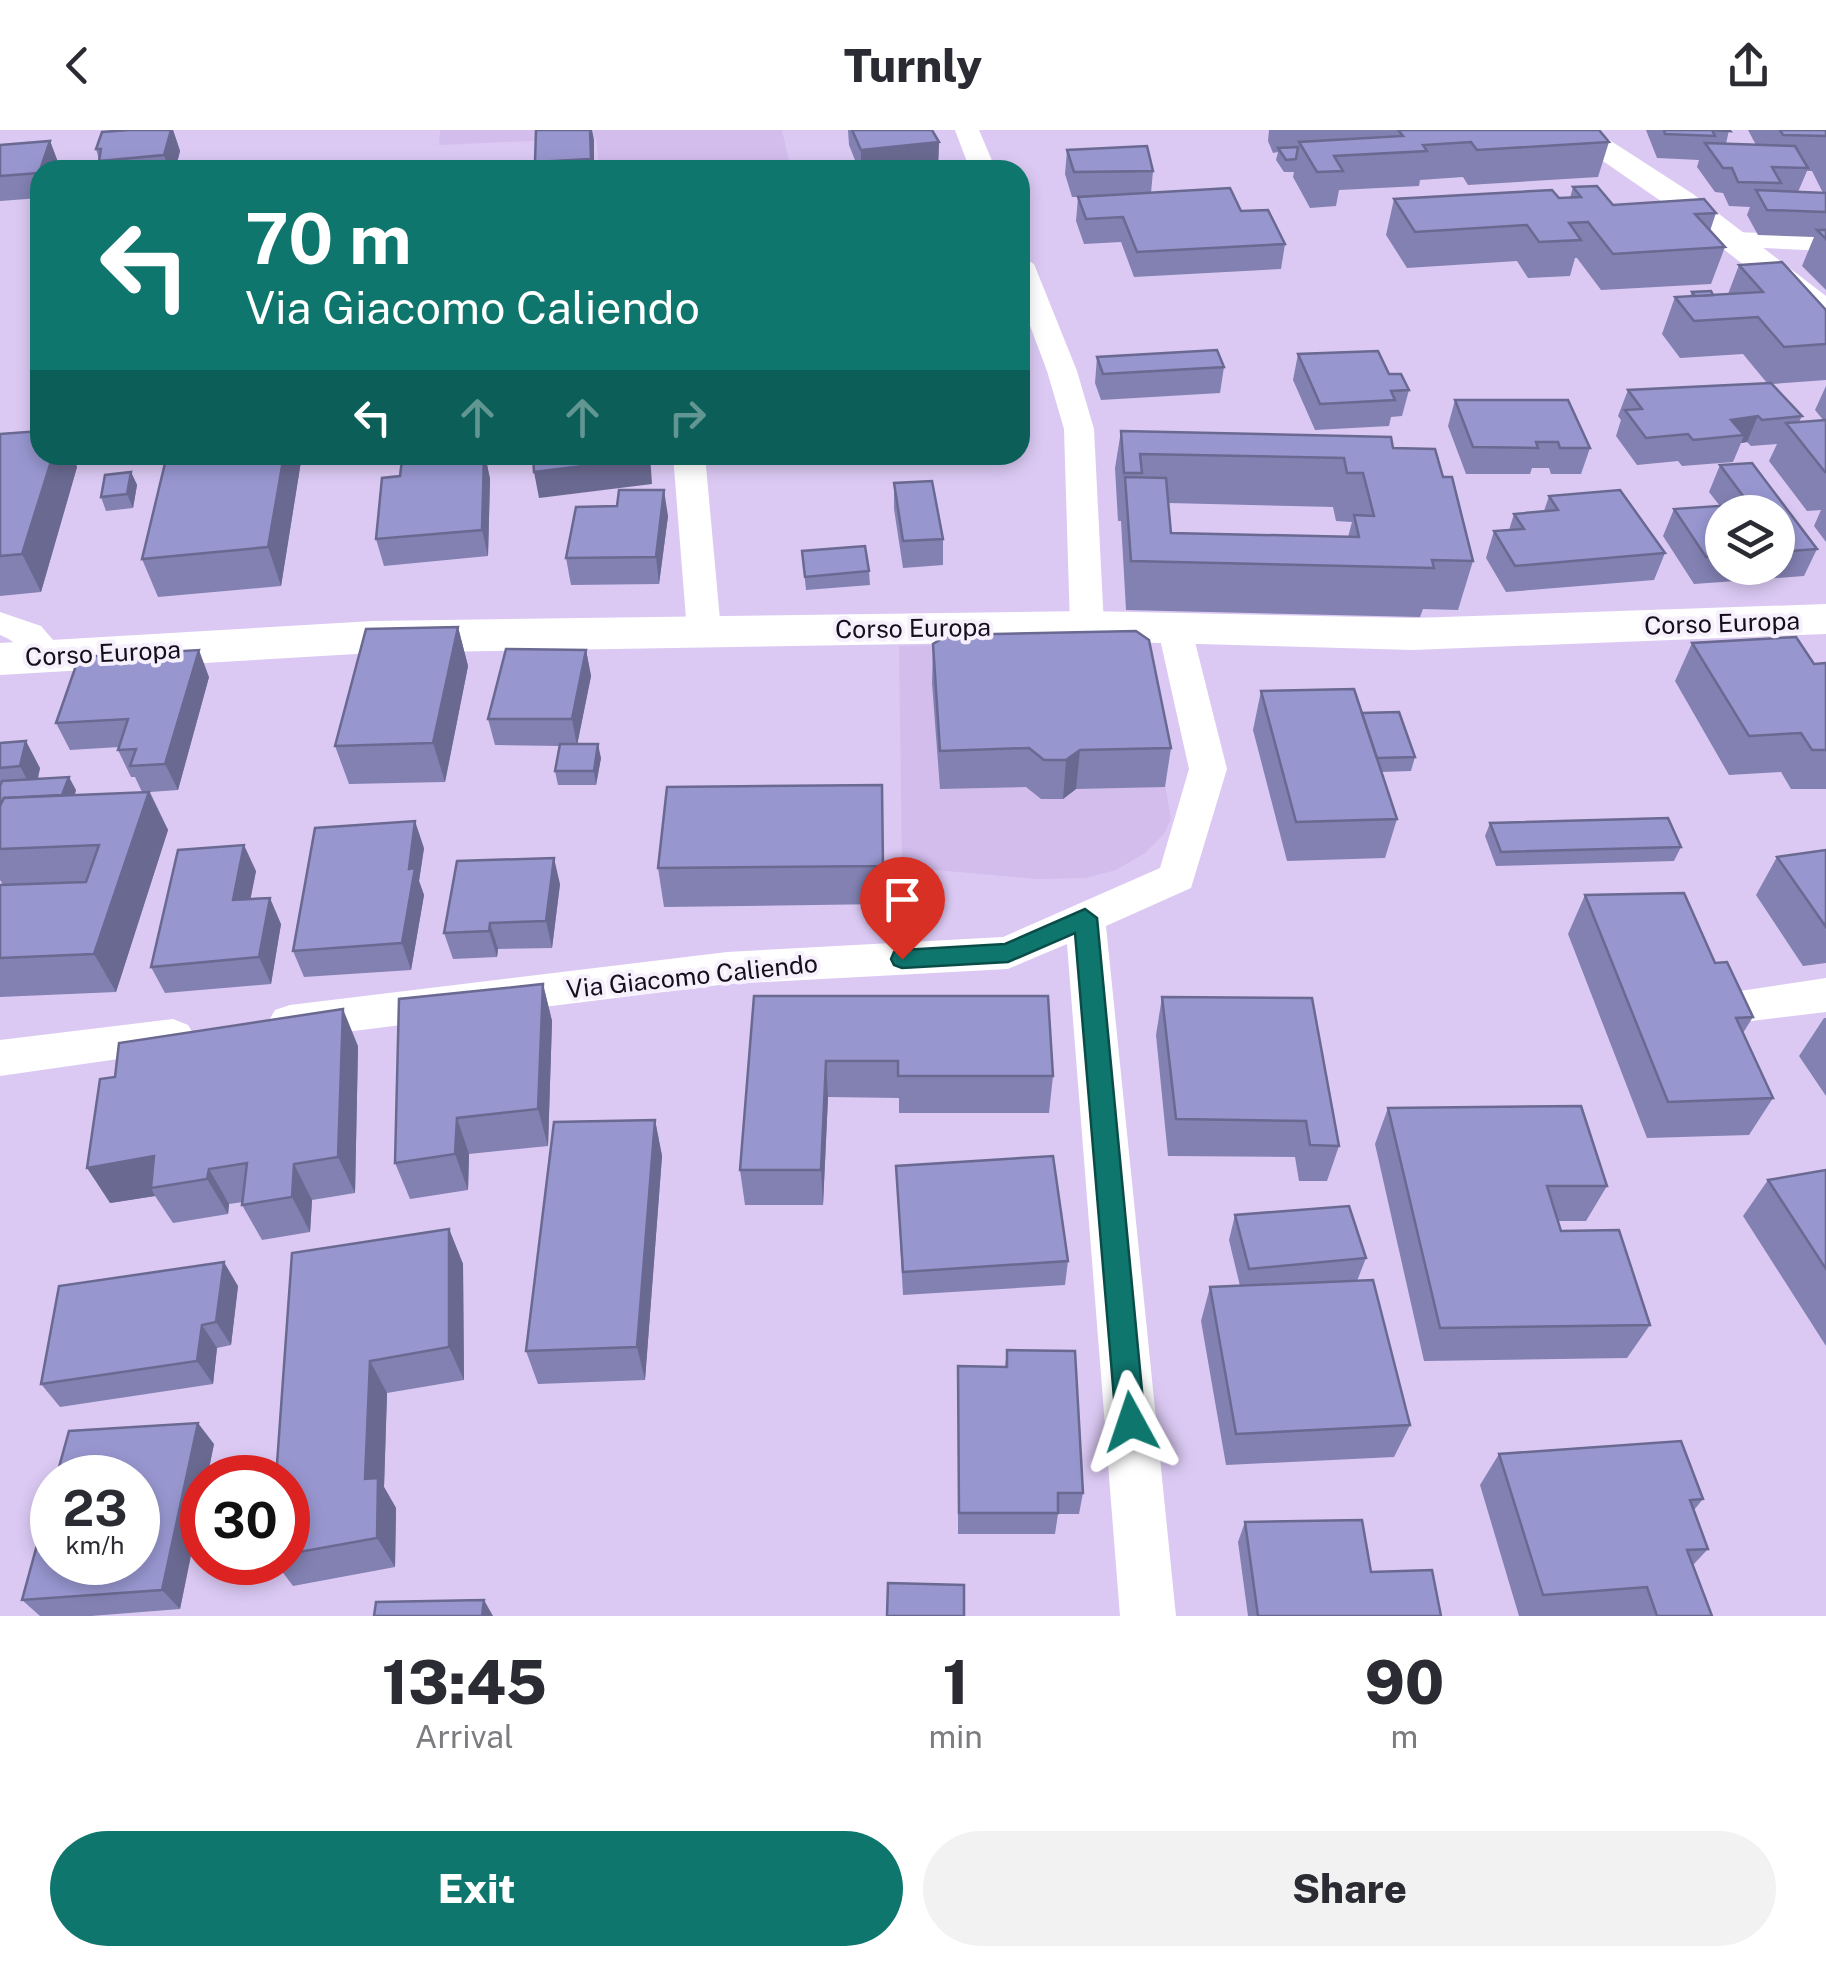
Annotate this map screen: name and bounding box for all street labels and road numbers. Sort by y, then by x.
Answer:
street label: Corso Europa [1644,605,1800,641]
street label: Corso Europa [835,612,991,644]
street label: Corso Europa [24,634,182,672]
street label: Via Giacomo Caliendo [565,948,819,1004]

